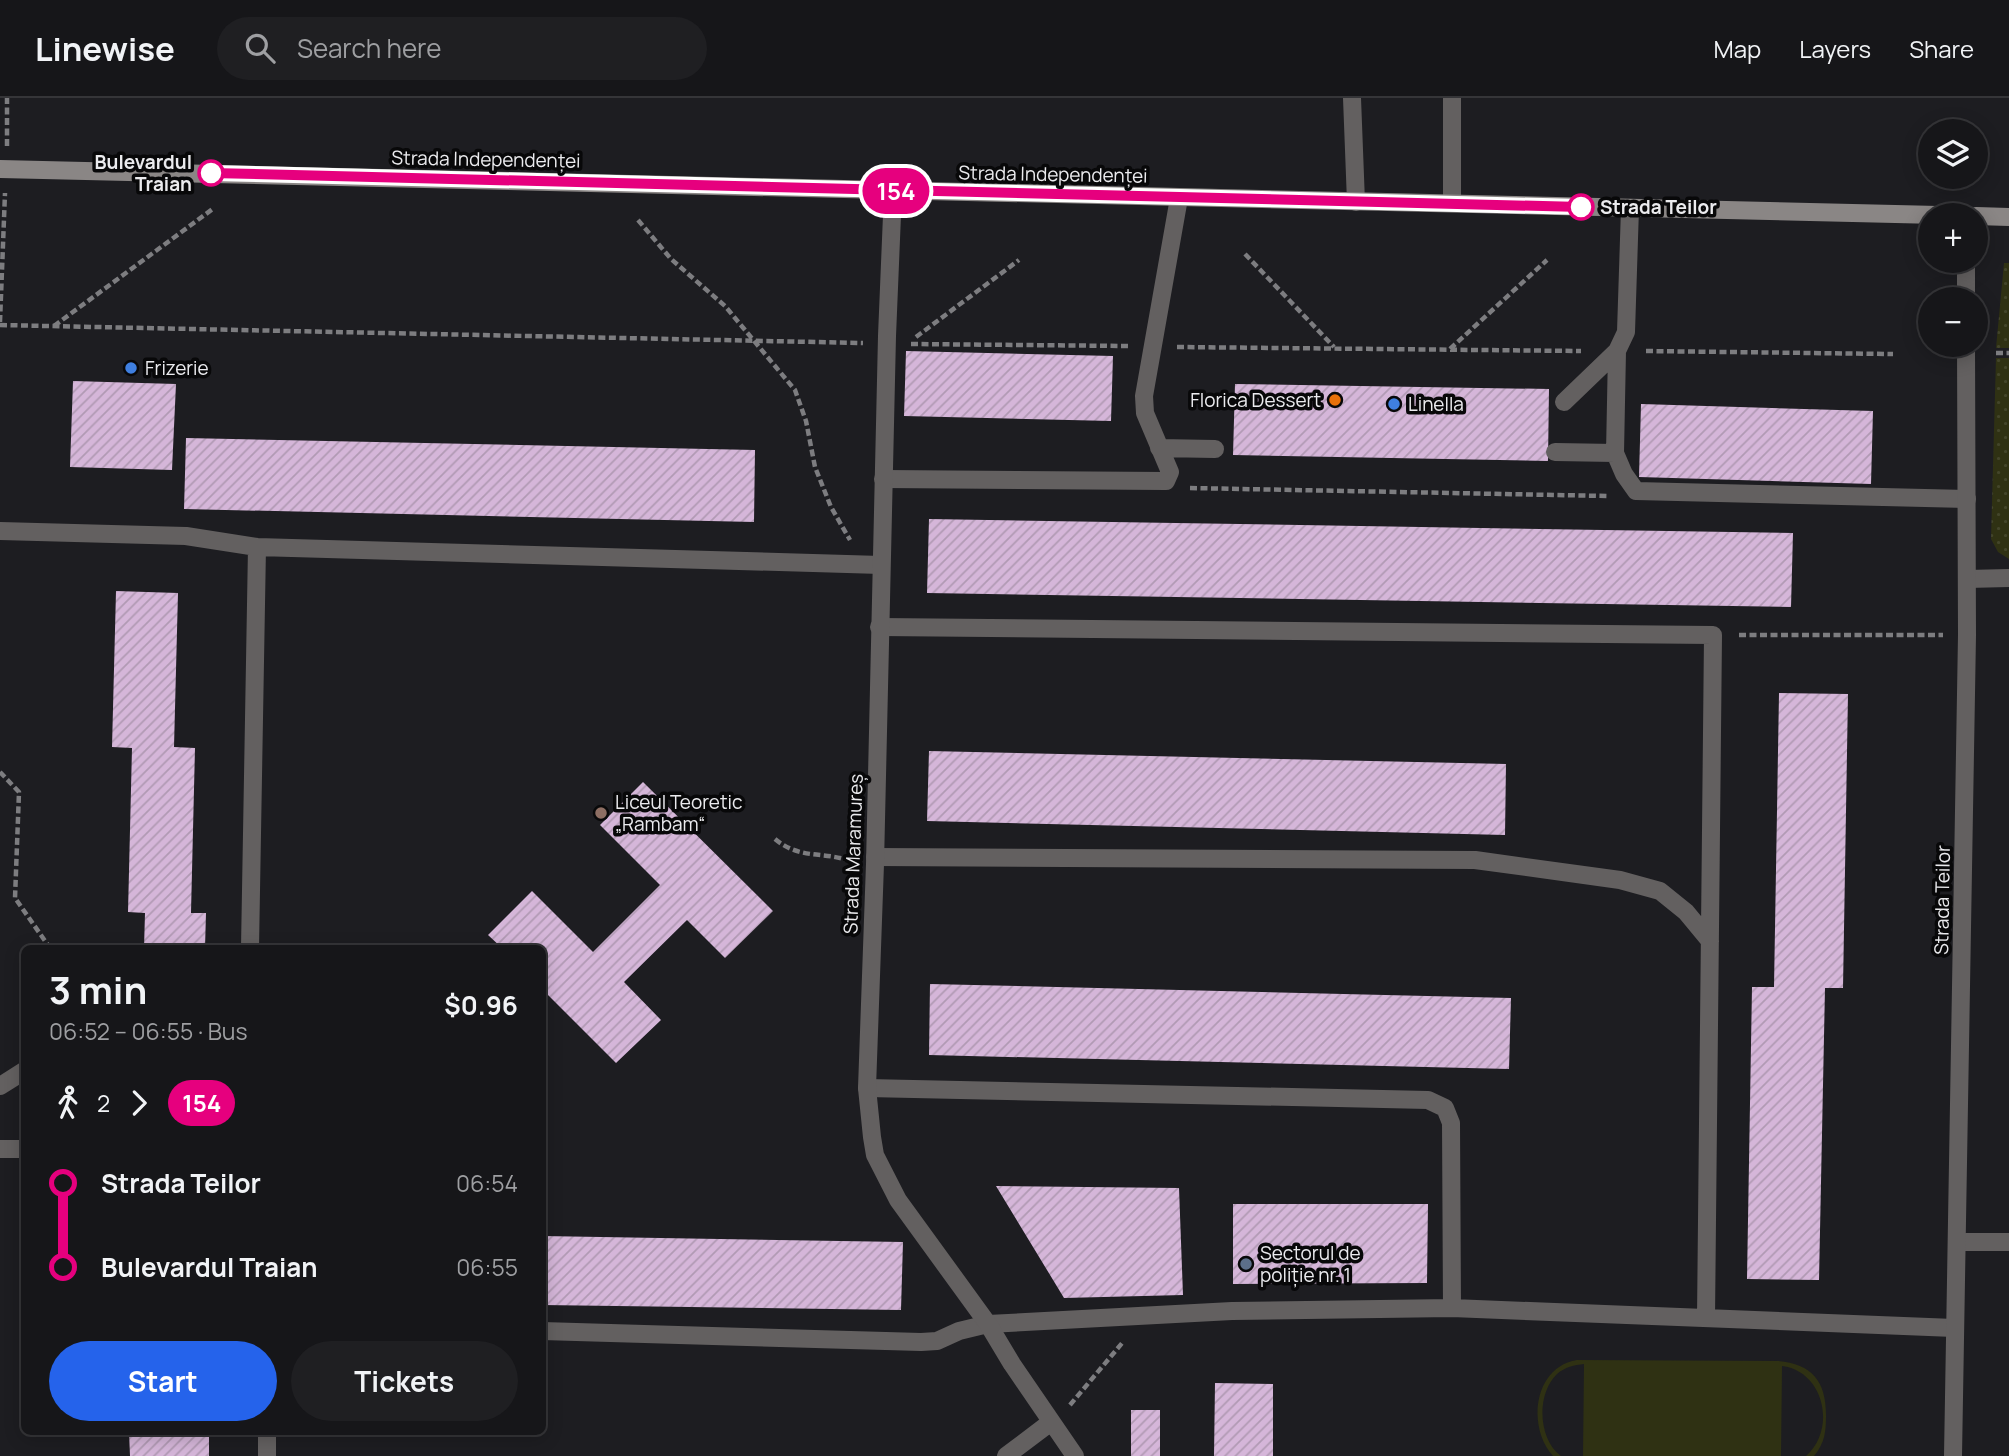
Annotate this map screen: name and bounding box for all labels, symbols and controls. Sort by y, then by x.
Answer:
search box [217,17,707,80]
text: Linewise [35,26,175,71]
icon: search [241,29,279,67]
text: Search here [297,30,441,66]
text: Map [1714,32,1761,65]
text: Layers [1799,32,1871,65]
text: Share [1909,32,1974,65]
map controls [1918,119,1988,357]
button: layers [1918,119,1988,189]
street label: Strada Independenței [391,144,581,174]
place label: Bulevardul Traian [95,149,192,197]
street label: Strada Independenței [958,159,1148,189]
marker: Bulevardul Traian [198,160,224,186]
line badge: 154 [856,168,936,214]
text: 154 [876,174,916,207]
marker: Strada Teilor [1568,194,1594,220]
place label: Strada Teilor [1600,194,1717,220]
button: + [1918,203,1988,273]
button: − [1918,287,1988,357]
place label: Frizerie [145,355,209,381]
marker: Frizerie [123,360,139,376]
place label: Florica Dessert [1190,387,1321,413]
place label: Linella [1408,391,1464,417]
marker: Florica Dessert [1327,392,1343,408]
marker: Linella [1386,396,1402,412]
street label: Strada Maramureș [837,773,869,935]
place label: Liceul Teoretic „Rambam“ [615,789,742,837]
marker: Liceul Teoretic „Rambam“ [593,805,609,821]
street label: Strada Teilor [1928,845,1956,955]
text: 3 min [49,963,147,1015]
text: $0.96 [444,987,518,1023]
text: 06:52 – 06:55 · Bus [49,1015,248,1047]
icon: walk [49,1084,87,1122]
icon: forward [120,1084,158,1122]
text: 154 [182,1086,221,1119]
text: 2 [97,1087,110,1119]
text: Strada Teilor [101,1165,261,1201]
text: 06:54 [456,1167,518,1199]
place label: Sectorul de poliție nr. 1 [1260,1240,1361,1288]
text: Bulevardul Traian [101,1249,318,1285]
text: 06:55 [456,1251,518,1283]
marker: Sectorul de poliție nr. 1 [1238,1256,1254,1272]
button: Start [49,1341,277,1421]
button: Tickets [291,1341,518,1421]

